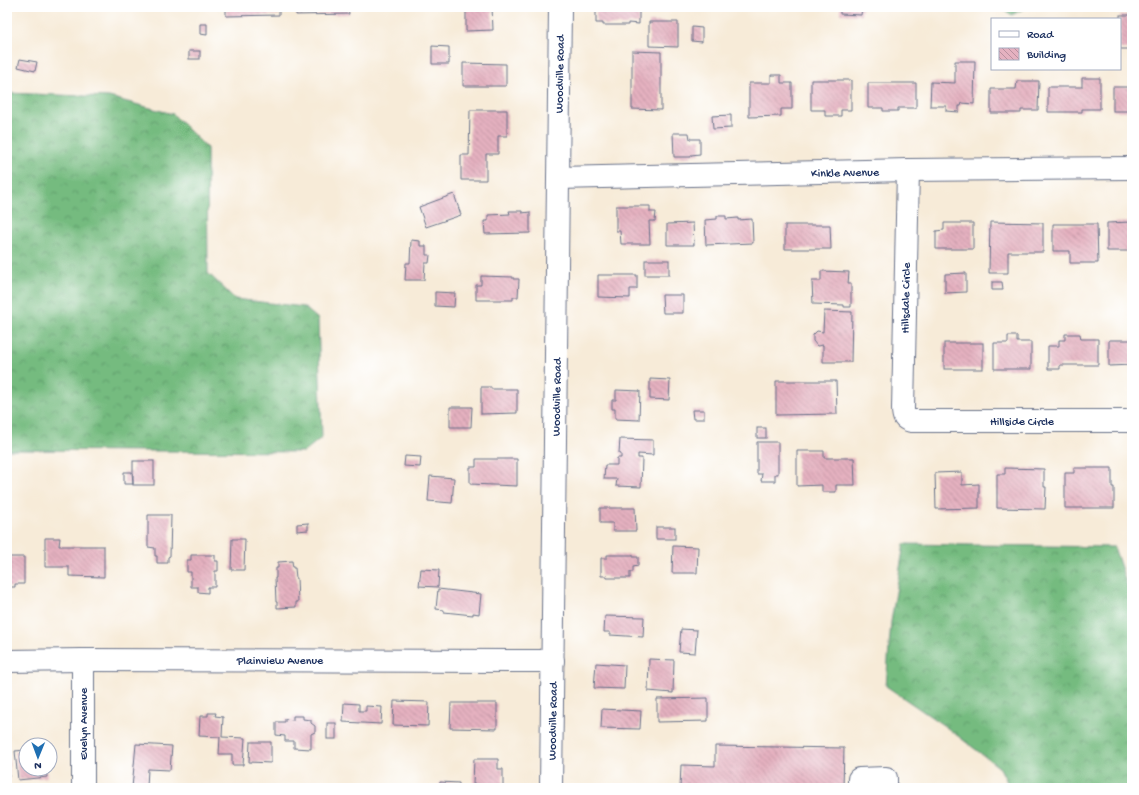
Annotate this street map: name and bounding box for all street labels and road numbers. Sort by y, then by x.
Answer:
street label: Woodville Road [553,34,569,113]
street label: Kinkle Avenue [811,166,880,182]
street label: Hillsdale Circle [899,262,915,334]
street label: Woodville Road [550,357,566,436]
street label: Hillside Circle [990,416,1055,430]
street label: Plainview Avenue [236,655,324,669]
street label: Woodville Road [546,681,562,760]
street label: Evelyn Avenue [78,687,92,760]

